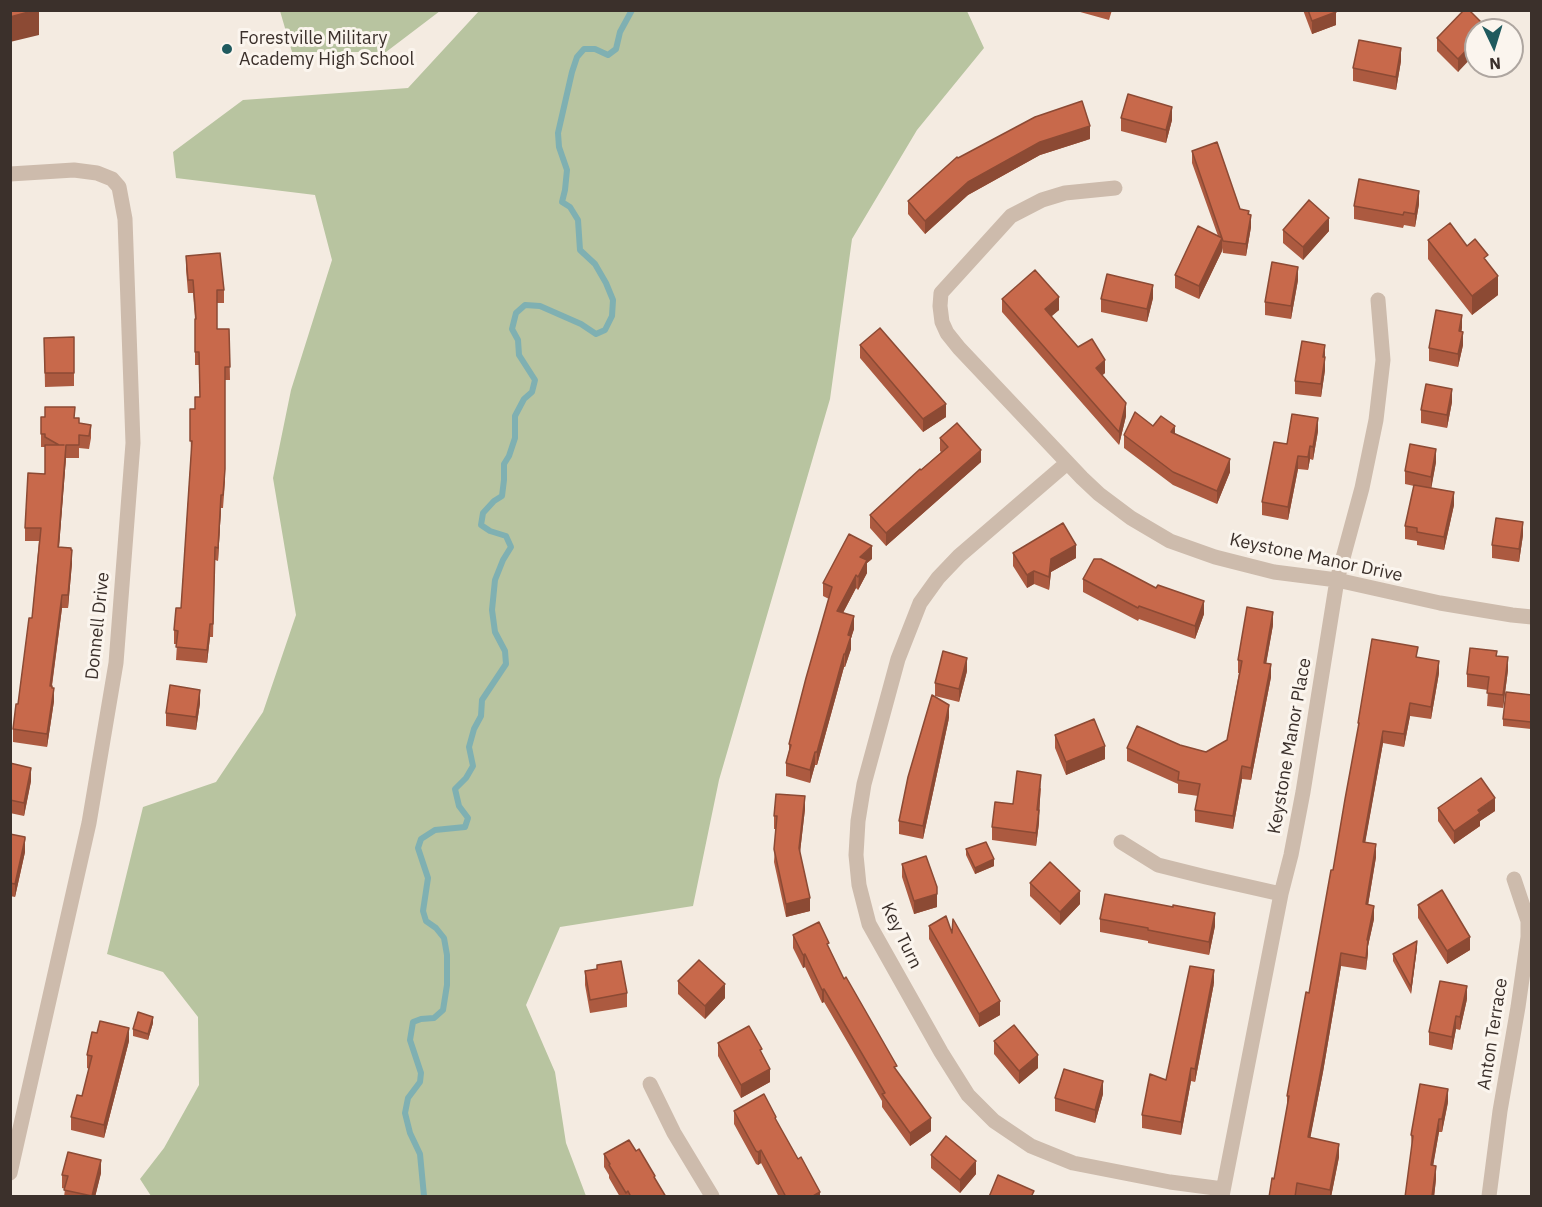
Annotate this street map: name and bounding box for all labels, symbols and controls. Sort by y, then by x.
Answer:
north arrow [1464,18,1524,78]
place label: Forestville Military Academy High School [239,28,414,70]
marker: Forestville Military Academy High School [220,42,234,56]
text: N [1489,54,1502,74]
street label: Keystone Manor Drive [1228,529,1404,587]
street label: Donnell Drive [82,571,114,681]
street label: Keystone Manor Place [1264,656,1316,836]
street label: Key Turn [876,900,926,972]
street label: Anton Terrace [1473,976,1513,1092]

